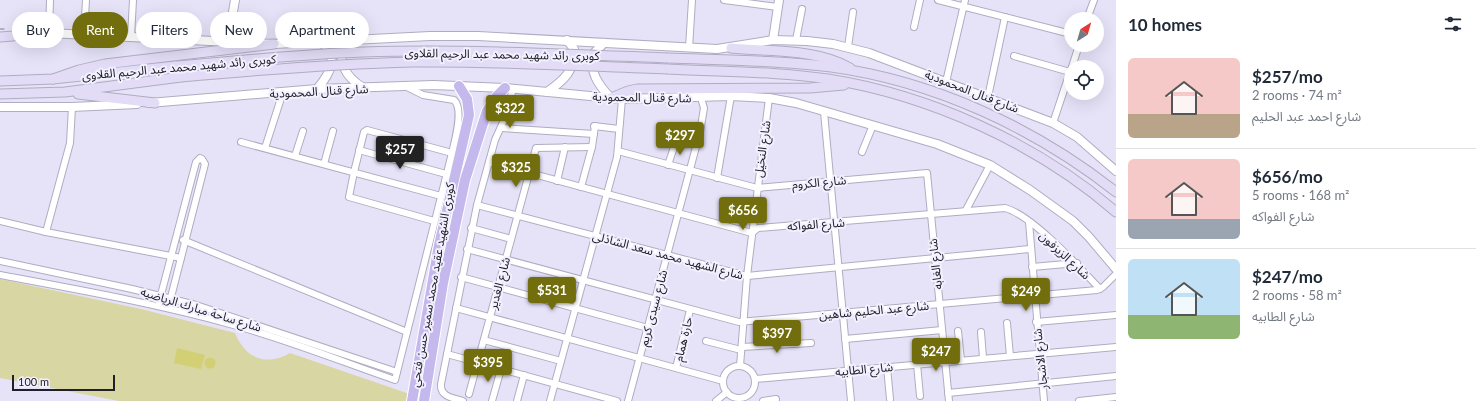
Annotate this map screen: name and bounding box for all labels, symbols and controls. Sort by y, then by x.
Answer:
chip: Buy [12,12,64,48]
chip: Rent [72,12,128,48]
chip: Filters [136,12,202,48]
chip: New [210,12,267,48]
chip: Apartment [275,12,369,48]
north arrow [1064,12,1104,52]
map controls [1064,12,1104,100]
icon: filters [1442,13,1464,35]
text: 10 homes [1128,14,1202,35]
street label: كوبرى رائد شهيد محمد عبد الرحيم القلاوى [404,45,601,65]
street label: كوبرى رائد شهيد محمد عبد الرحيم القلاوى [81,51,278,85]
button: locate [1064,60,1104,100]
street label: شارع قنال المحمودية [922,66,1021,118]
text: $257/mo [1252,66,1323,87]
icon: home [1160,74,1208,122]
street label: شارع قنال المحمودية [269,81,369,103]
text: 2 rooms · 74 m² [1252,87,1342,103]
street label: شارع قنال المحمودية [592,89,692,107]
pin: $322 [486,95,534,129]
text: $322 [495,100,525,116]
text: شارع احمد عبد الحليم [1252,108,1361,124]
street label: شارع النخيل [751,120,775,179]
pin: $297 [656,122,704,156]
text: $297 [665,127,695,143]
pin: $257 [376,136,424,170]
text: $257 [385,141,415,157]
pin: $325 [492,154,540,188]
text: $325 [501,159,531,175]
text: $656/mo [1252,166,1323,187]
street label: شارع الكروم [791,172,847,194]
icon: home [1160,175,1208,223]
street label: كوبرى الشهيد عقيد محمد سمير حسن فتحي [407,181,460,389]
text: 5 rooms · 168 m² [1252,187,1349,203]
pin: $656 [719,197,767,231]
text: $656 [728,202,758,218]
text: شارع الفواكه [1252,208,1314,224]
street label: شارع الفواكه [787,215,845,235]
street label: شارع الشهيد محمد سعد الشاذلى [590,228,745,284]
street label: شارع الزيزفون [1035,228,1094,284]
street label: شارع الغابه [925,238,947,290]
street label: شارع الغدير [485,255,515,312]
text: $247/mo [1252,266,1323,287]
street label: شارع سيدى كريم [636,268,672,348]
icon: home [1160,275,1208,323]
pin: $531 [528,277,576,311]
pin: $249 [1002,278,1050,312]
text: $531 [537,282,567,298]
street label: شارع ساحة مبارك الرياضيه [138,283,263,336]
text: $249 [1011,283,1041,299]
text: 2 rooms · 58 m² [1252,287,1342,303]
street label: شارع عبد الحليم شاهين [818,298,930,324]
text: شارع الطابيه [1252,308,1315,324]
street label: حارة همام [671,315,697,363]
pin: $397 [753,320,801,354]
text: $397 [762,325,792,341]
street label: شارع الاشجار [1029,328,1053,391]
pin: $247 [912,338,960,372]
text: $247 [921,343,951,359]
pin: $395 [464,349,512,383]
text: $395 [473,354,503,370]
street label: شارع الطابيه [834,359,894,381]
scale bar [12,373,115,392]
text: 100 m [18,375,49,388]

